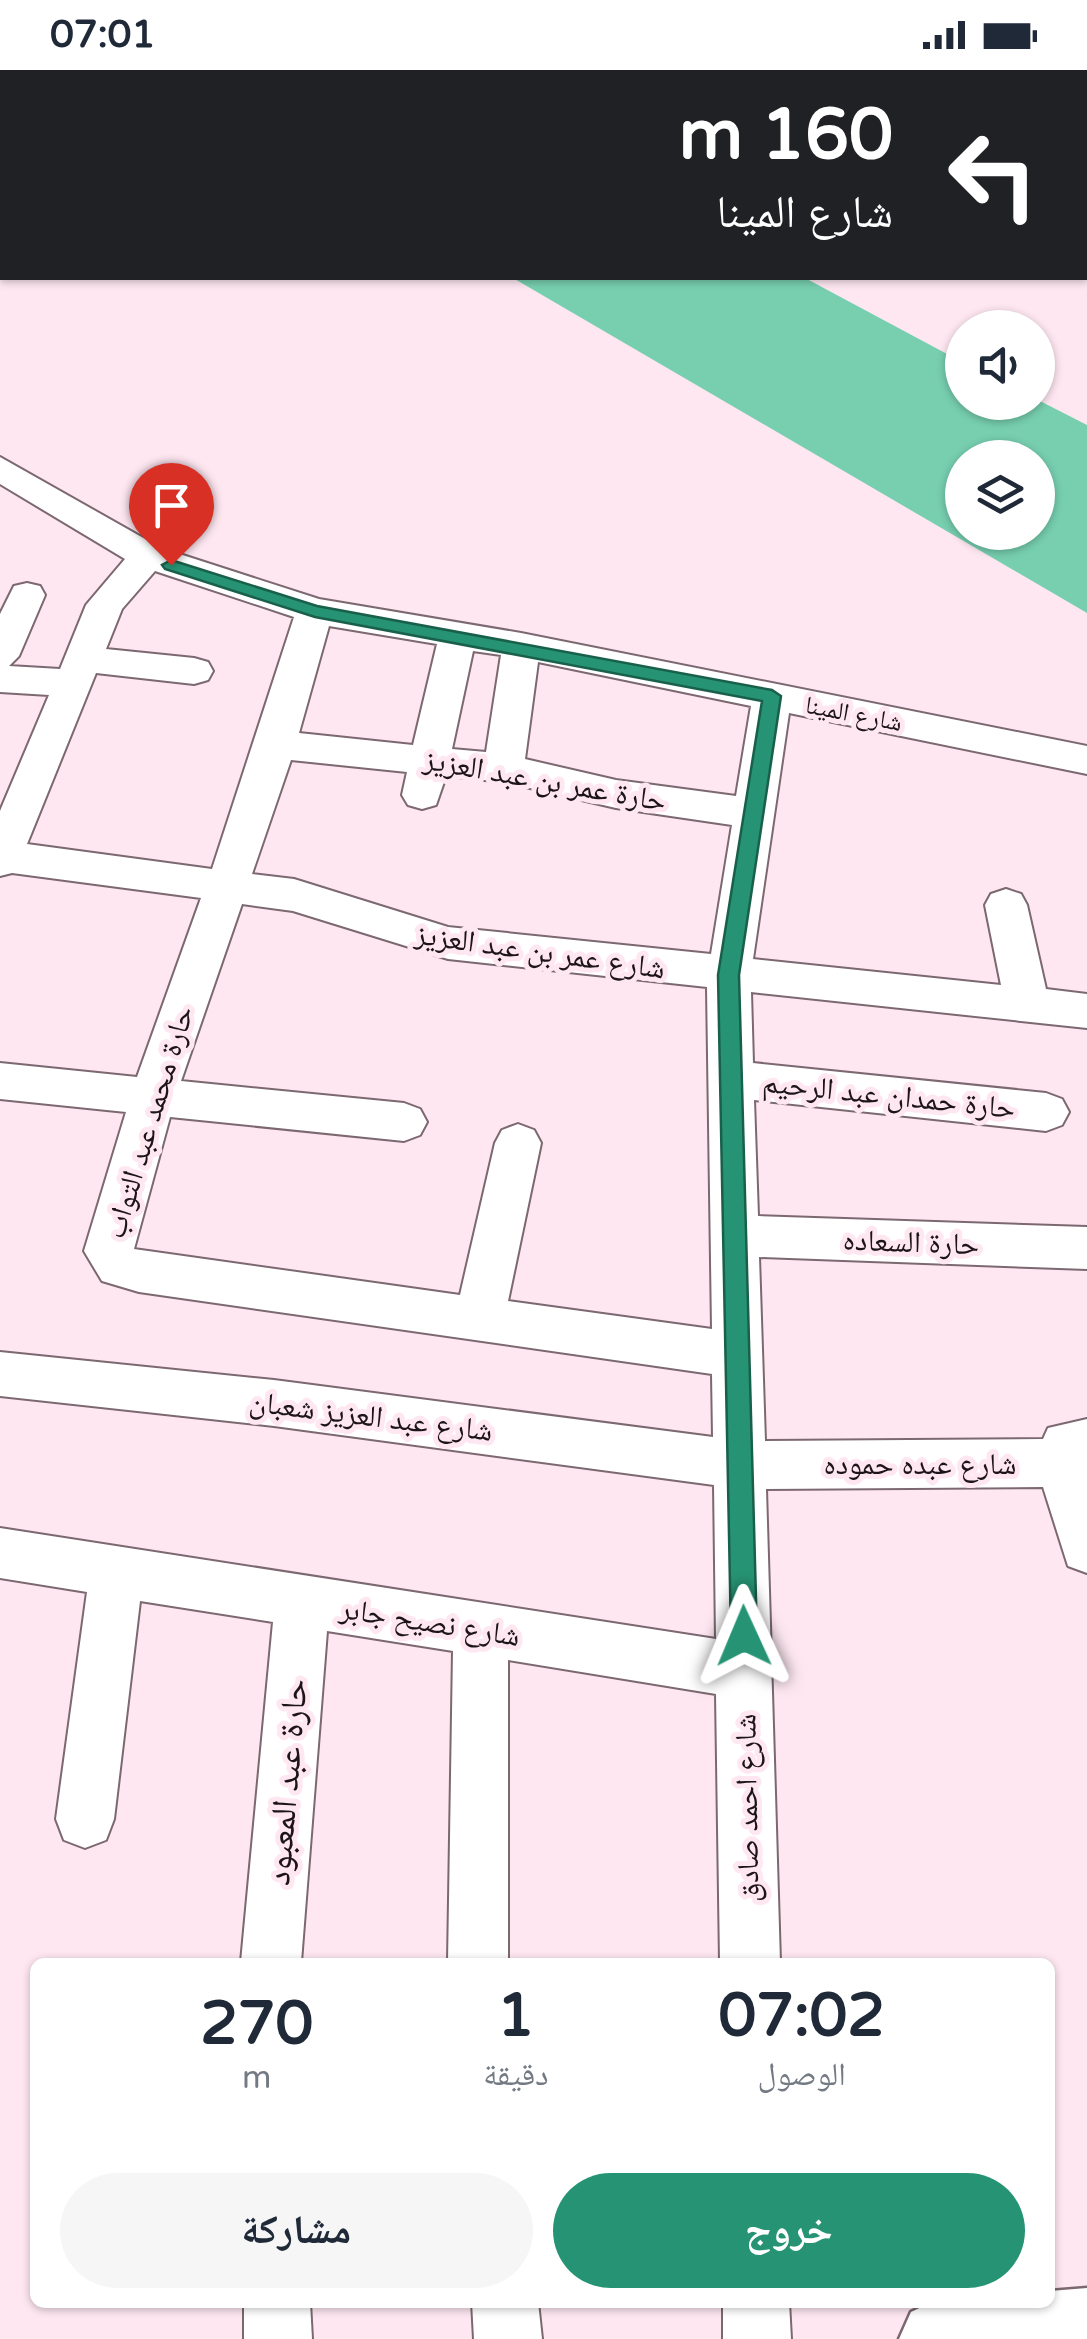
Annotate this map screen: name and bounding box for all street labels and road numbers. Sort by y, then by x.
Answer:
street label: شارع المينا [803,690,905,738]
street label: حارة عمر بن عبد العزيز [420,741,669,820]
street label: شارع عمر بن عبد العزيز [411,915,667,987]
street label: حارة محمد عبد التواب [97,1002,202,1243]
street label: حارة حمدان عبد الرحيم [761,1064,1017,1128]
street label: حارة السعاده [842,1222,980,1263]
street label: شارع عبد العزيز شعبان [247,1383,495,1450]
street label: شارع عبده حموده [823,1446,1017,1483]
street label: شارع نصيح جابر [336,1590,523,1655]
street label: حارة عبد المعبود [257,1677,317,1887]
street label: شارع احمد صادق [727,1713,768,1903]

